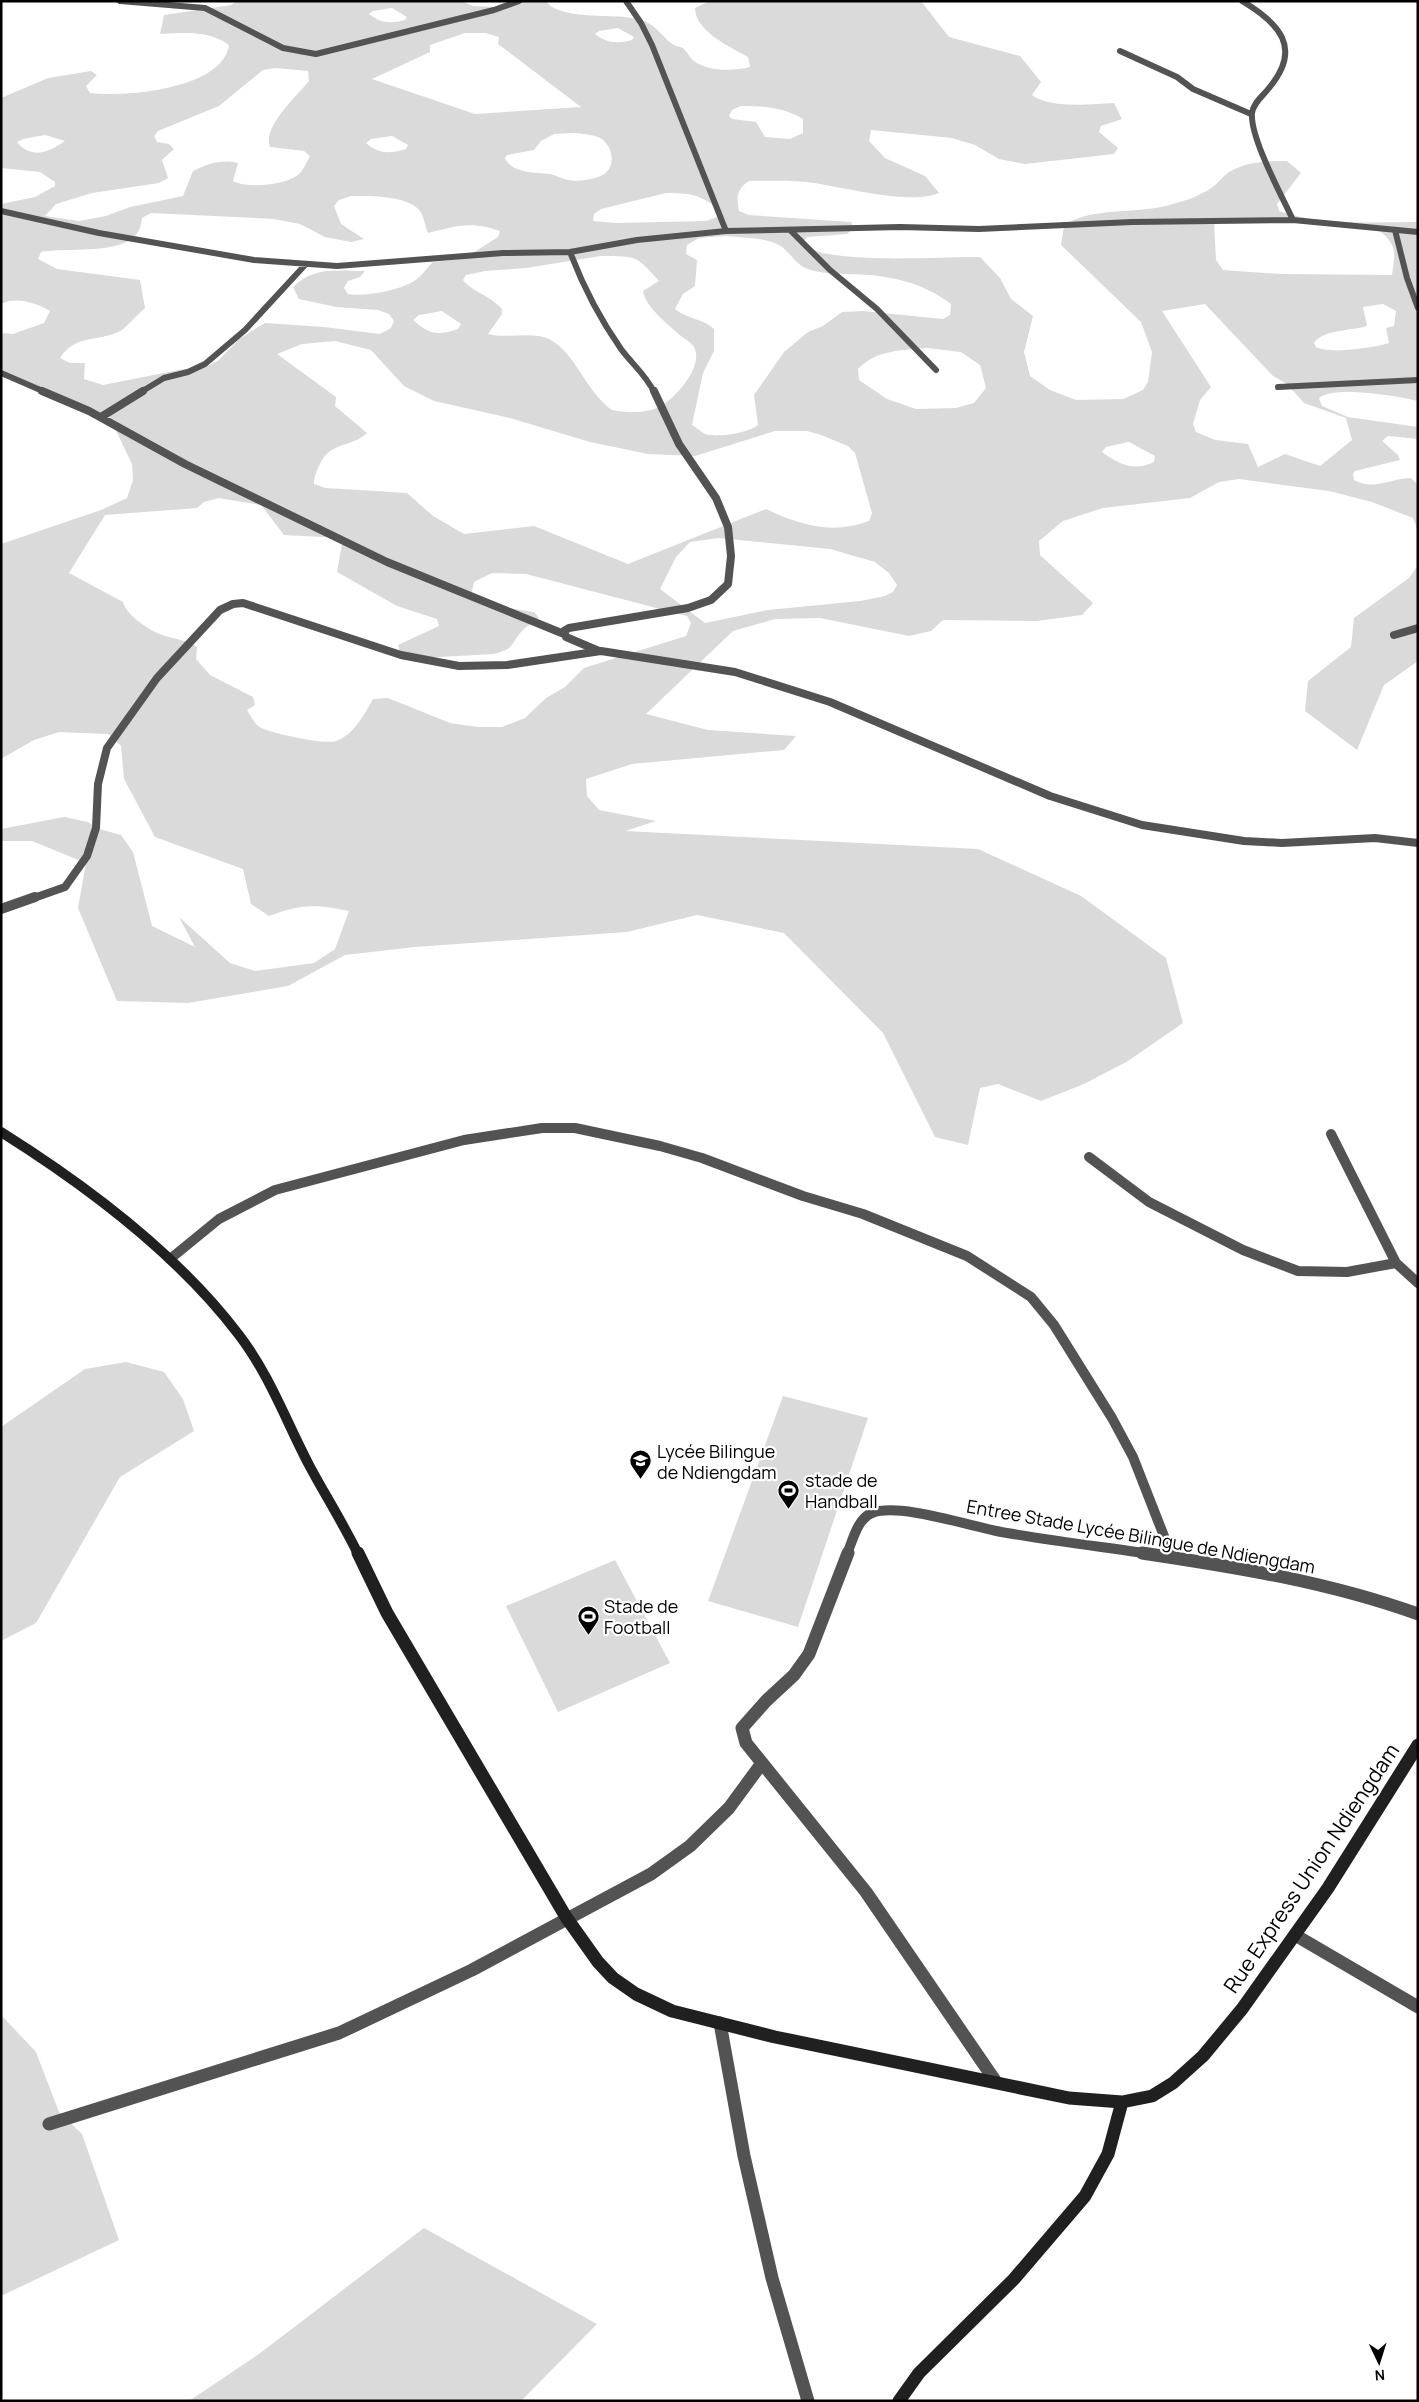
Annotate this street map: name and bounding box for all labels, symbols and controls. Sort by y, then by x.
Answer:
place label: Lycée Bilingue de Ndiengdam [657,1439,777,1484]
school or university icon: Lycée Bilingue de Ndiengdam [629,1449,653,1480]
place label: stade de Handball [805,1468,878,1513]
sports icon: stade de Handball [777,1478,801,1509]
street label: Entree Stade Lycée Bilingue de Ndiengdam [965,1493,1317,1579]
place label: Stade de Football [604,1594,678,1639]
sports icon: Stade de Football [576,1604,600,1635]
street label: Rue Express Union Ndiengdam [1217,1738,1405,1998]
north arrow [1354,2337,1404,2387]
text: N [1374,2366,1386,2385]

